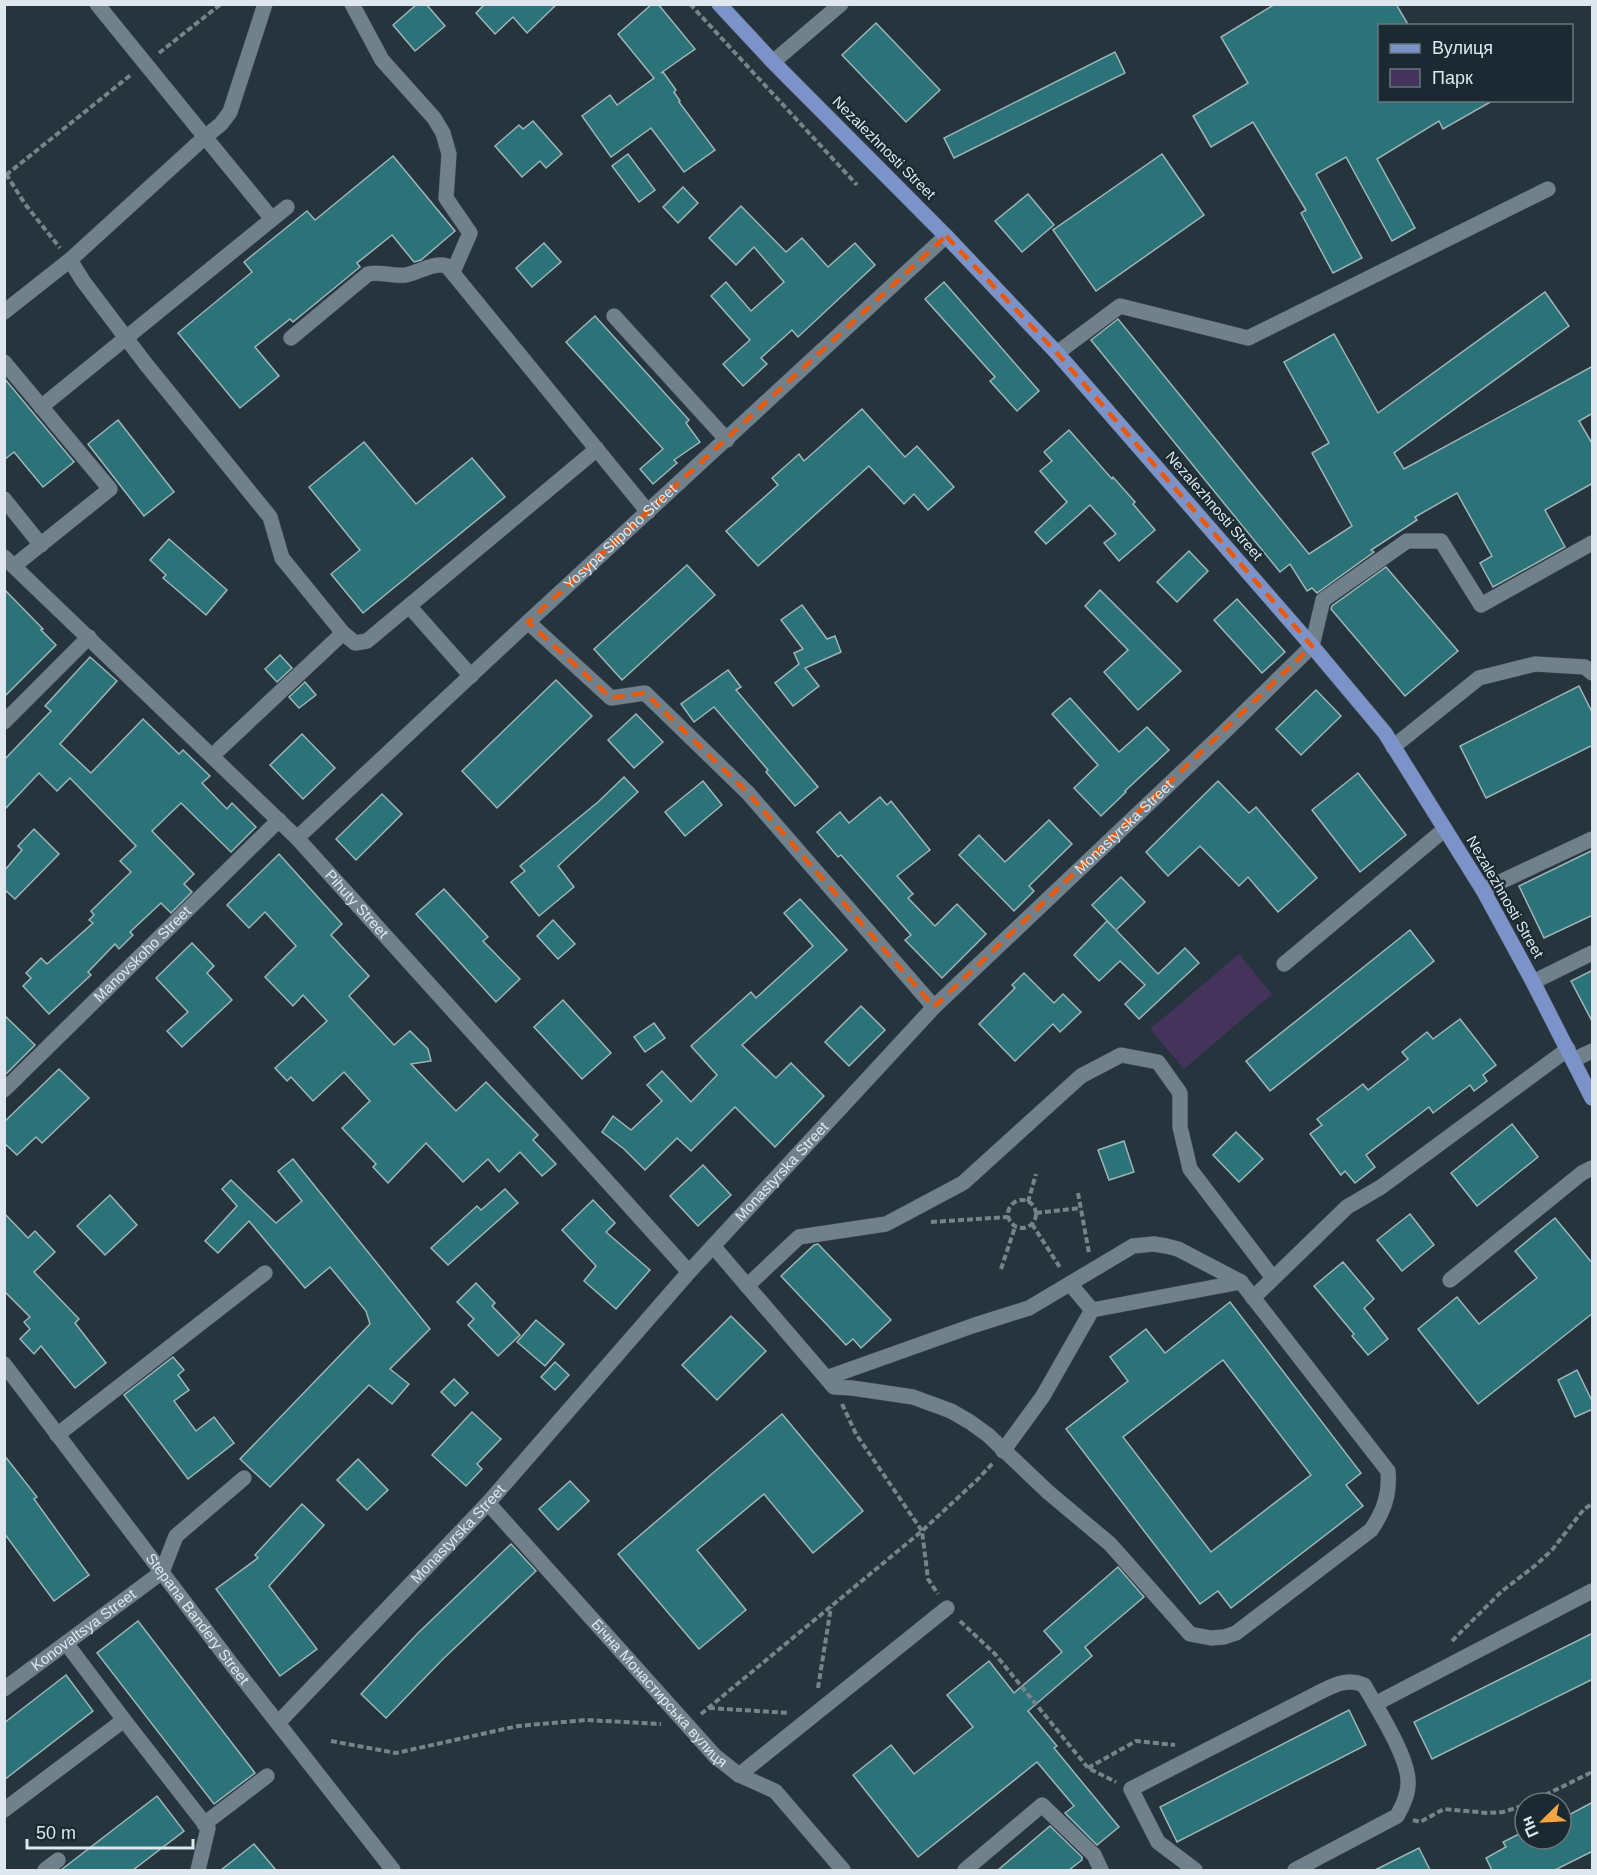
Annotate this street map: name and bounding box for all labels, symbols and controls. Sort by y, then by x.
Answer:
legend [1378,24,1573,102]
text: Вулиця [1432,38,1493,58]
text: Парк [1432,68,1473,88]
street label: Nezalezhnosti Street [829,93,940,203]
street label: Nezalezhnosti Street [1163,448,1267,564]
street label: Yosypa Slipoho Street [560,480,680,592]
street label: Monastyrska Street [1071,775,1177,877]
street label: Nezalezhnosti Street [1463,833,1548,962]
street label: Pihuty Street [322,866,393,942]
street label: Manovskoho Street [90,902,195,1005]
street label: Monastyrska Street [731,1117,832,1225]
street label: Monastyrska Street [407,1480,509,1586]
street label: Stepana Bandery Street [143,1550,254,1688]
street label: Konovaltsya Street [28,1585,140,1674]
street label: Бічна Монастирська вулиця [588,1615,731,1770]
north arrow [1513,1791,1573,1851]
scale bar [27,1812,194,1850]
text: Пн [1518,1814,1542,1840]
text: 50 m [36,1823,76,1843]

